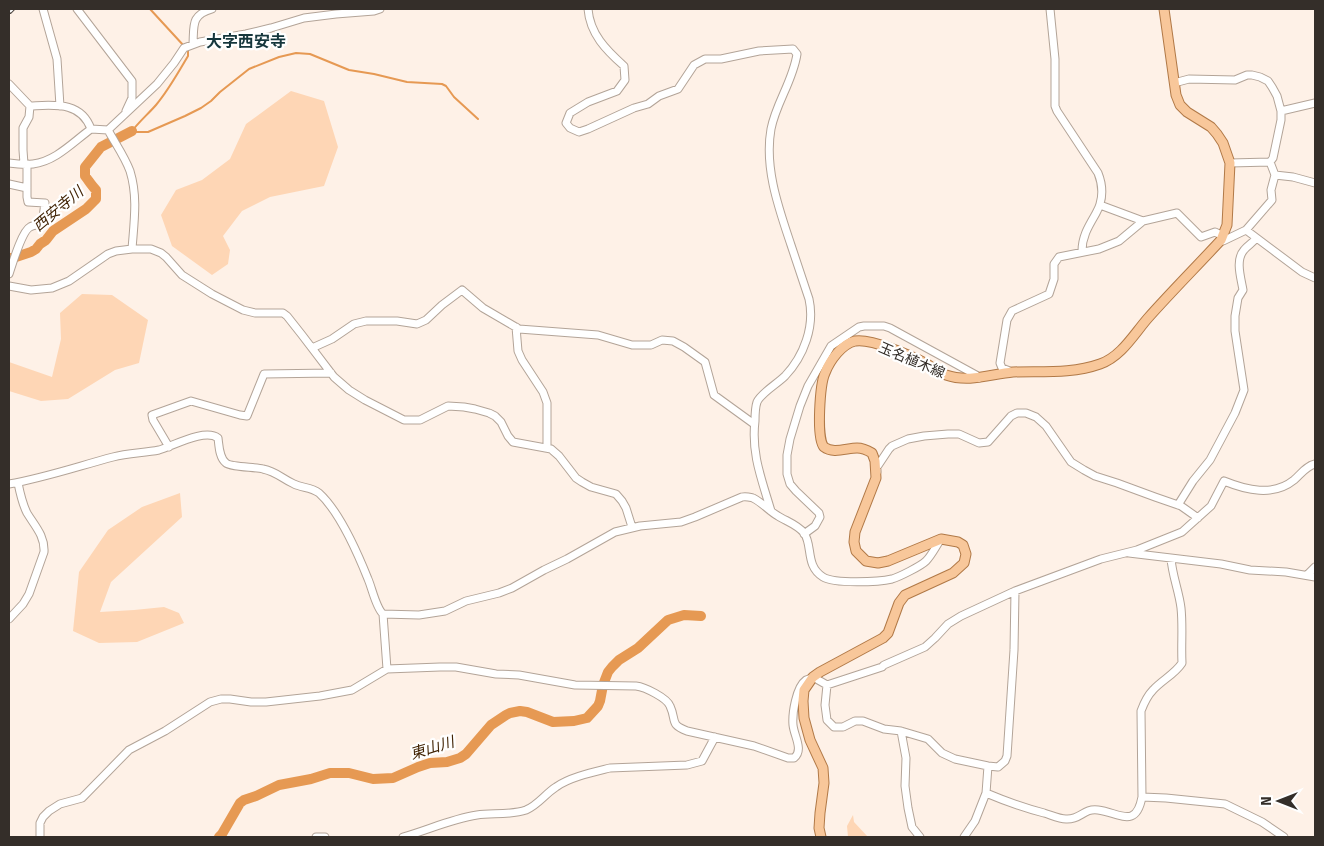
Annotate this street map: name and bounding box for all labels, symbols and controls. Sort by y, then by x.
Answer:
district label: 大字西安寺 [206,32,286,51]
water label: 西安寺川 [29,182,88,235]
street label: 玉名植木線 [876,339,947,382]
water label: 東山川 [408,732,458,763]
north arrow [1254,776,1304,826]
text: N [1258,796,1275,806]

